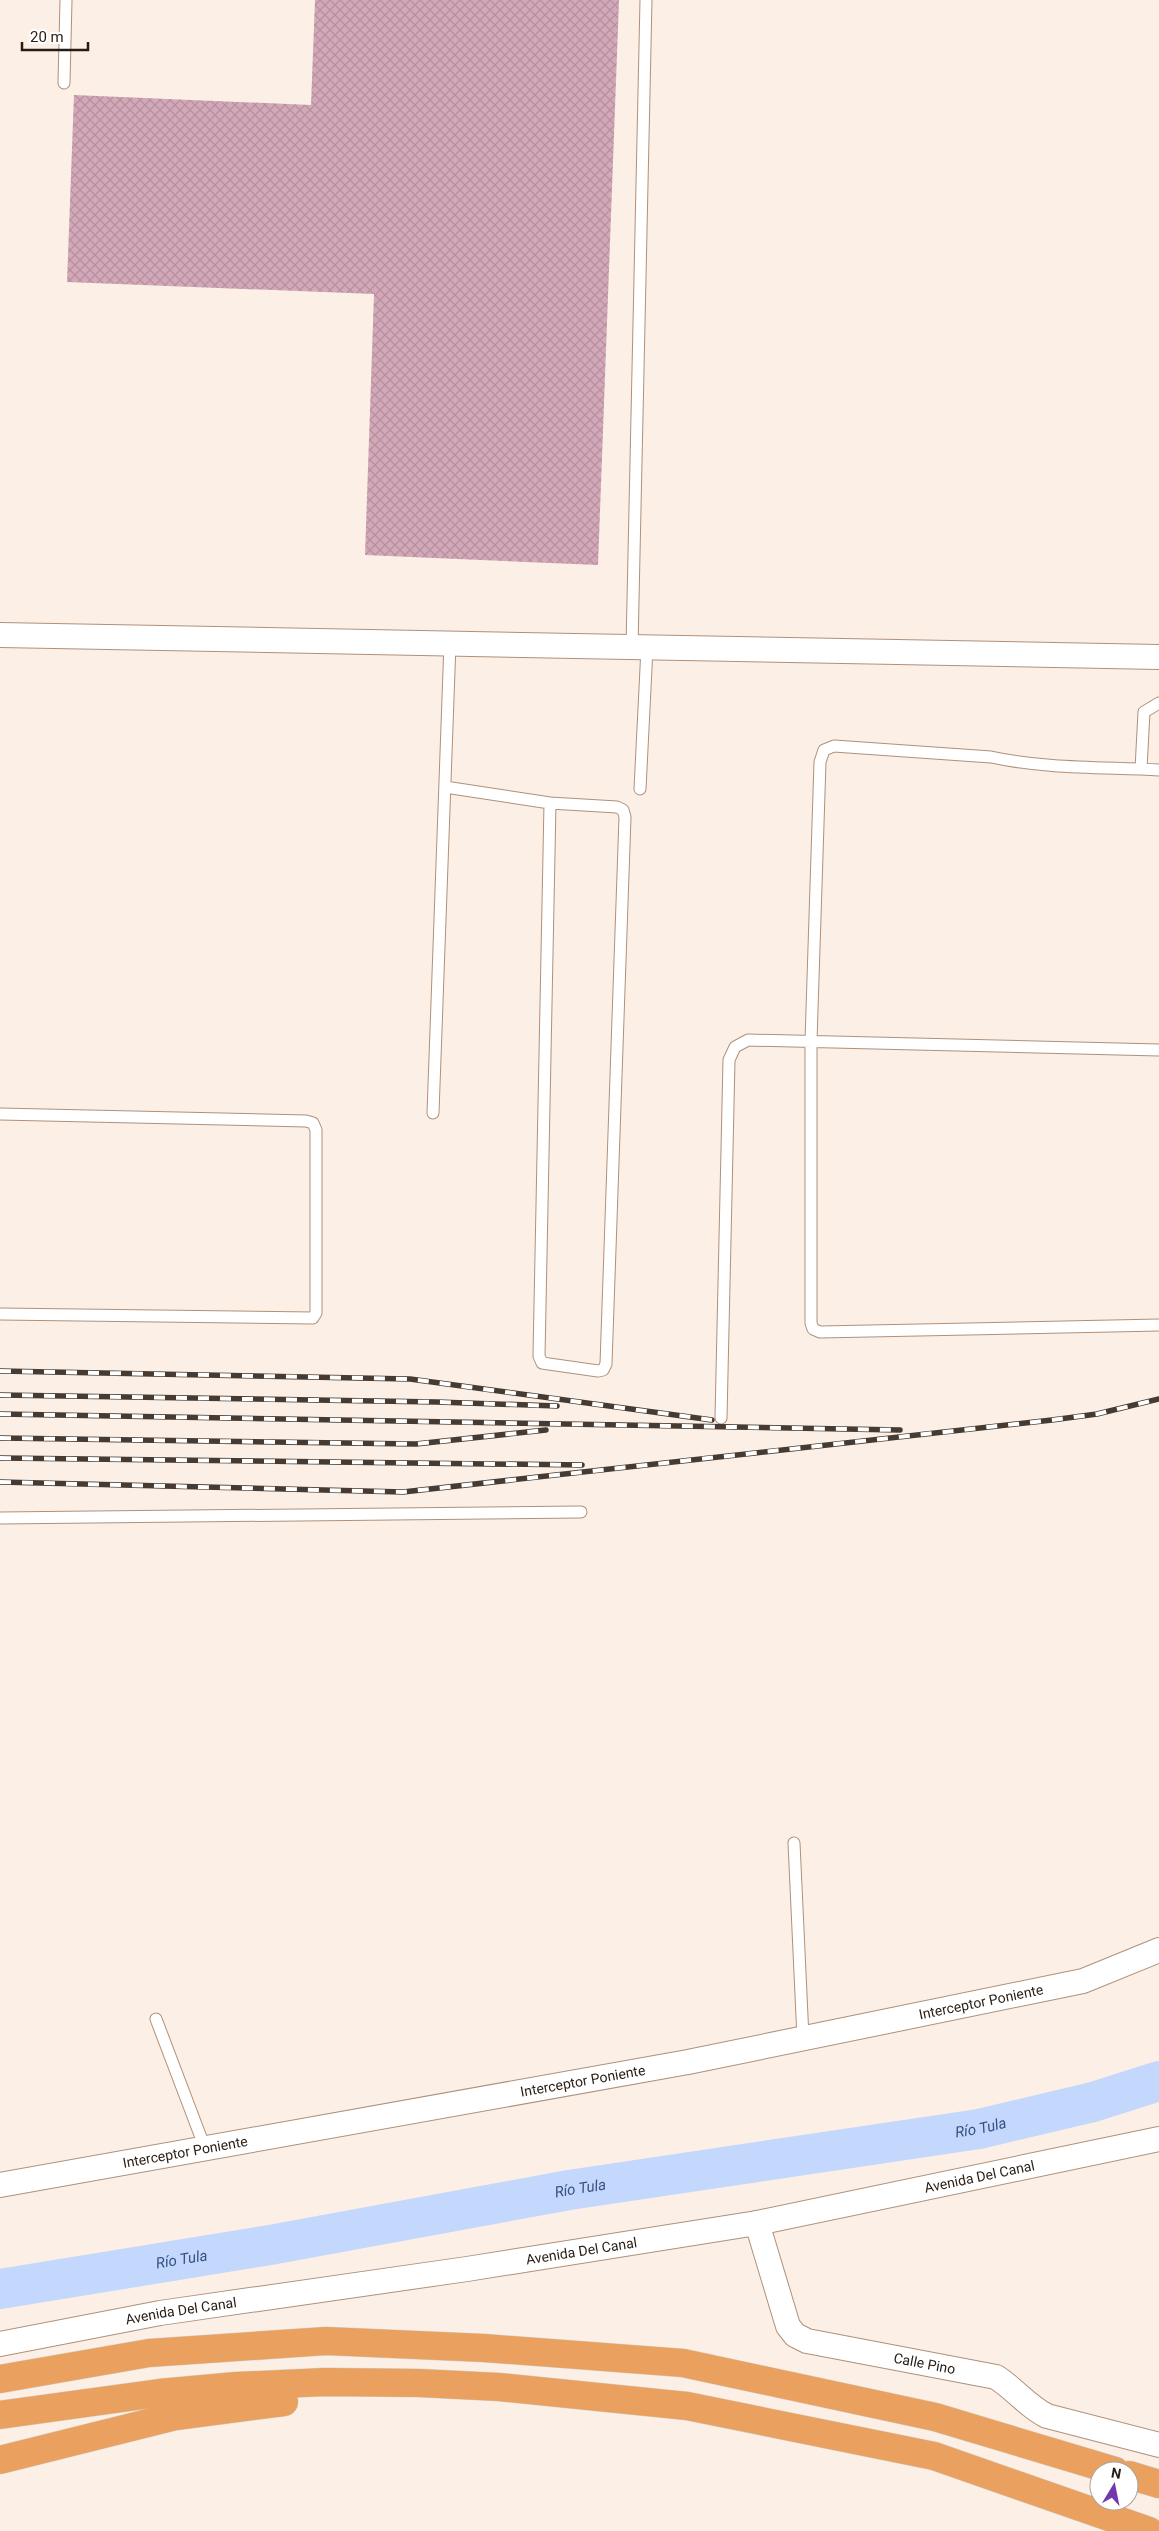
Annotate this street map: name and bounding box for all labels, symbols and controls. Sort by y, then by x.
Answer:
scale bar [22,20,89,52]
text: 20 m [30,28,64,46]
street label: Interceptor Poniente [917,1981,1045,2022]
street label: Interceptor Poniente [519,2062,646,2100]
water label: Río Tula [954,2114,1008,2141]
street label: Interceptor Poniente [121,2133,249,2171]
street label: Avenida Del Canal [923,2157,1036,2196]
water label: Río Tula [553,2176,607,2201]
street label: Avenida Del Canal [525,2234,638,2268]
water label: Río Tula [155,2246,209,2272]
street label: Avenida Del Canal [124,2294,237,2328]
street label: Calle Pino [892,2350,957,2377]
north arrow [1089,2461,1139,2511]
text: N [1110,2464,1123,2482]

